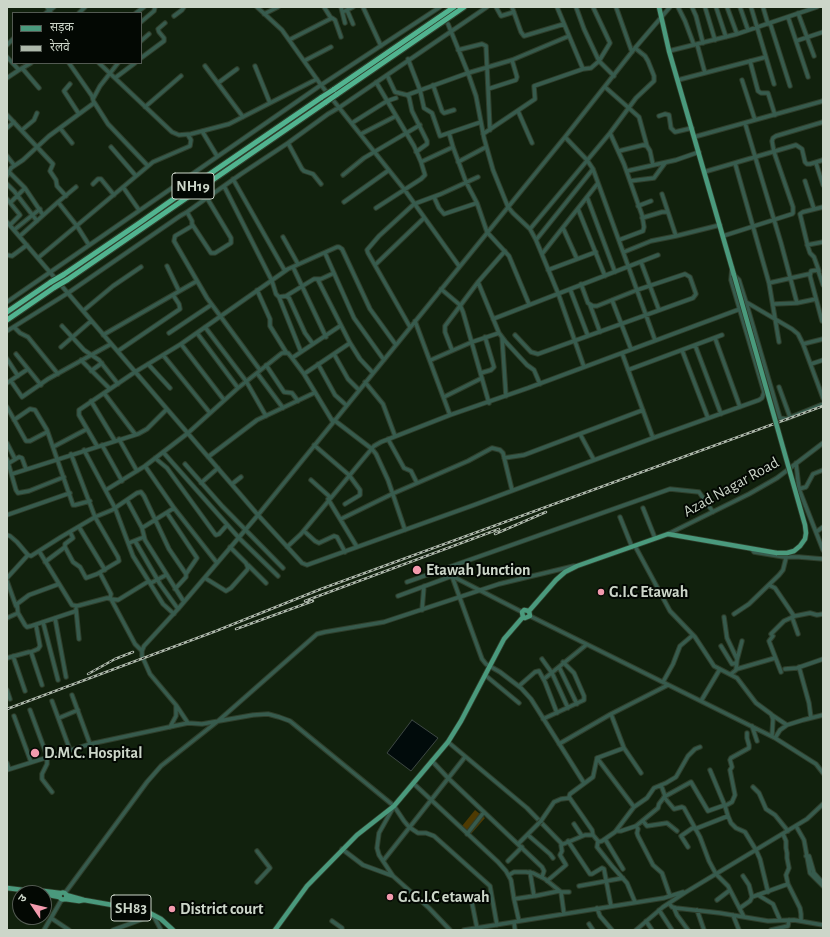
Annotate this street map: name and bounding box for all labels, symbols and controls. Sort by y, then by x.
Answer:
legend [12,12,142,64]
text: सड़क [50,21,74,33]
text: रेलवे [50,41,70,53]
road number: NH19 [172,173,214,199]
street label: Azad Nagar Road [680,453,782,521]
place label: Etawah Junction [426,560,530,580]
marker: Etawah Junction [411,564,423,576]
place label: G.I.C Etawah [609,582,688,602]
marker: G.I.C Etawah [596,587,606,597]
place label: D.M.C. Hospital [44,743,142,763]
marker: D.M.C. Hospital [29,747,41,759]
north arrow [12,885,52,925]
place label: G.G.I.C etawah [398,887,490,907]
marker: G.G.I.C etawah [385,892,395,902]
text: उ [16,893,29,904]
road number: SH83 [111,895,151,921]
place label: District court [180,899,263,919]
marker: District court [167,904,177,914]

